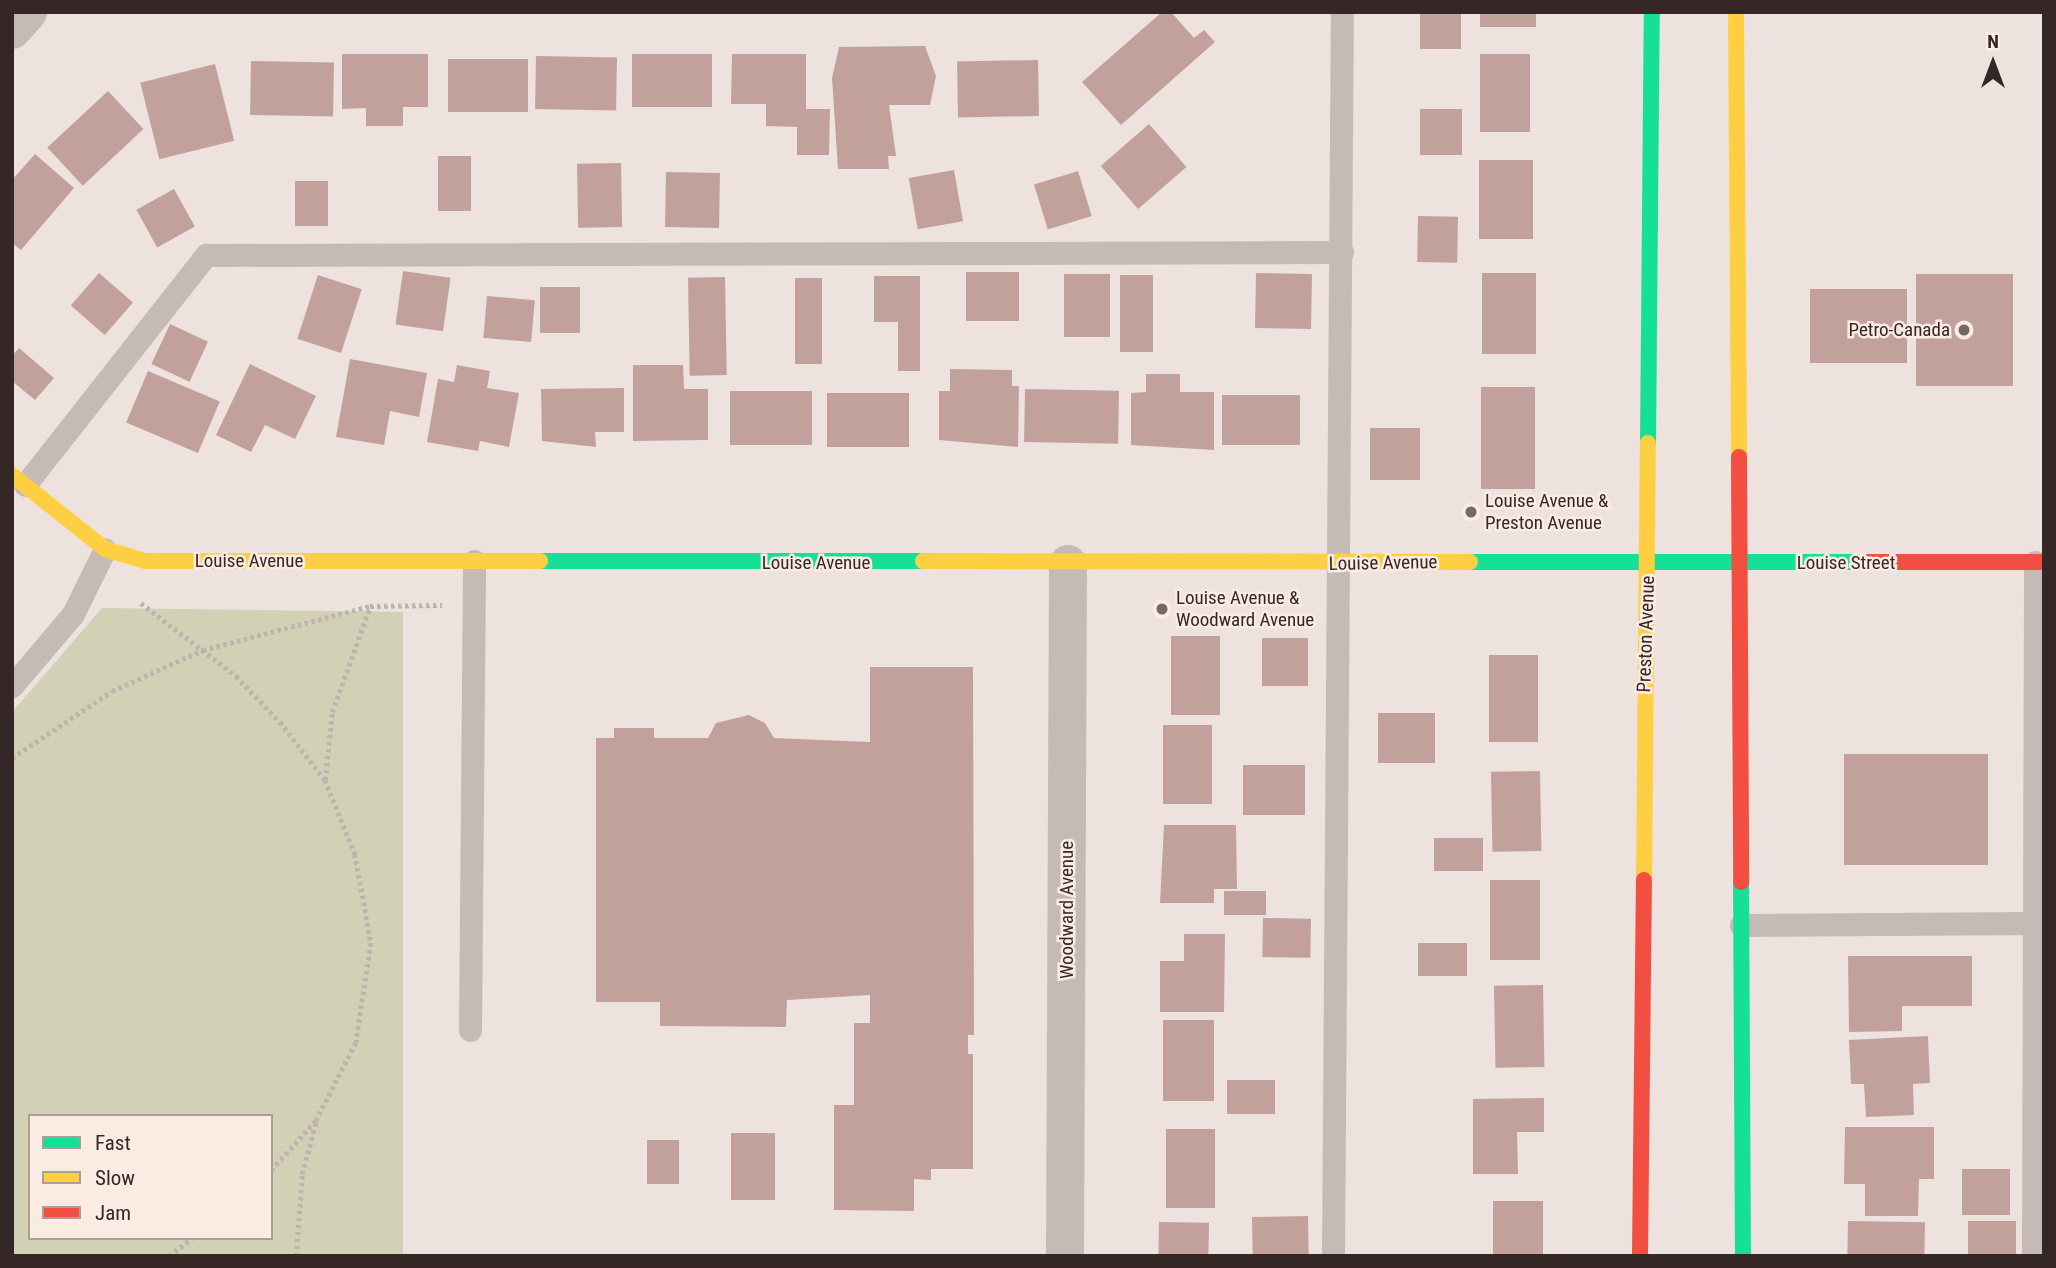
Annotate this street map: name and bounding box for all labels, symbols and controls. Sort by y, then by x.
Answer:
north arrow [1958,28,2028,98]
text: N [1987,30,1999,53]
place label: Petro-Canada [1849,319,1950,341]
marker: Petro-Canada [1956,322,1972,338]
place label: Louise Avenue & Preston Avenue [1485,490,1608,534]
marker: Louise Avenue & Preston Avenue [1463,504,1479,520]
street label: Louise Avenue [195,550,303,572]
street label: Louise Avenue [1328,551,1438,575]
street label: Louise Avenue [762,552,870,574]
street label: Louise Street [1797,552,1895,574]
street label: Preston Avenue [1633,575,1659,693]
place label: Louise Avenue & Woodward Avenue [1176,587,1314,631]
marker: Louise Avenue & Woodward Avenue [1154,601,1170,617]
street label: Woodward Avenue [1056,841,1078,979]
legend [28,1114,273,1240]
text: Fast [95,1131,131,1155]
text: Slow [95,1166,135,1190]
text: Jam [95,1201,131,1225]

